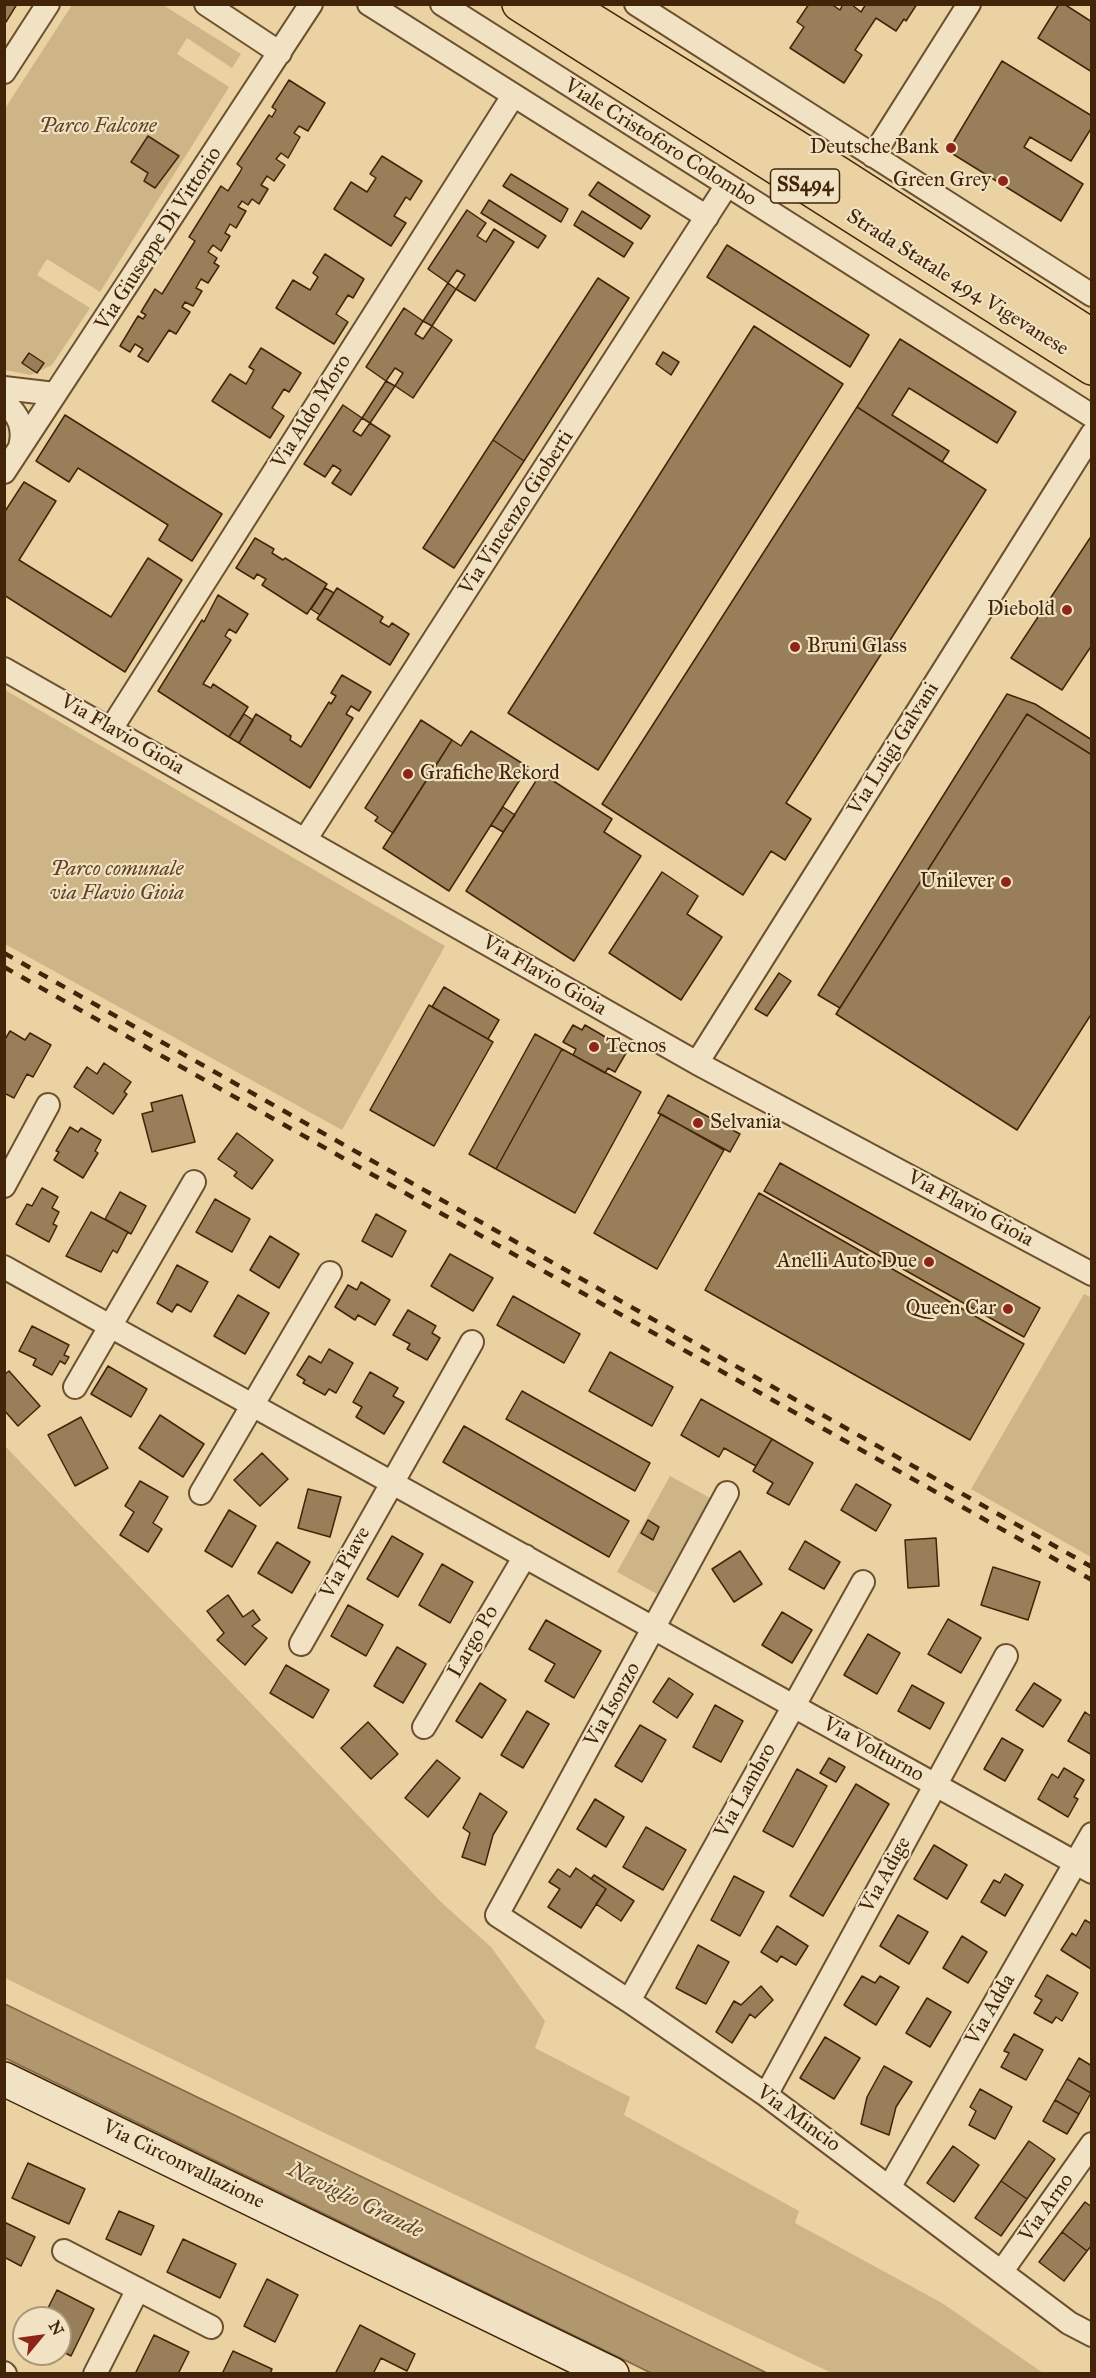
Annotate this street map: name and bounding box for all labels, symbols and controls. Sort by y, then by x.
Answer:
street label: Viale Cristoforo Colombo [559,73,761,213]
park label: Parco Falcone [39,114,157,140]
place label: Deutsche Bank [810,135,939,161]
marker: Deutsche Bank [944,141,958,155]
street label: Via Giuseppe Di Vittorio [90,143,228,335]
place label: Green Grey [893,168,991,194]
road number: SS494 [770,169,840,203]
marker: Green Grey [996,174,1010,188]
street label: Strada Statale 494 Vigevanese [841,204,1073,362]
street label: Via Aldo Moro [267,350,357,474]
street label: Via Vincenzo Gioberti [454,426,580,600]
place label: Diebold [987,597,1055,623]
marker: Diebold [1060,603,1074,617]
place label: Bruni Glass [807,634,907,660]
marker: Bruni Glass [788,640,802,654]
street label: Via Luigi Galvani [843,678,945,820]
street label: Via Flavio Gioia [55,689,189,781]
place label: Grafiche Rekord [420,761,560,787]
marker: Grafiche Rekord [401,767,415,781]
park label: Parco comunale via Flavio Gioia [50,857,184,907]
place label: Unilever [920,869,994,895]
marker: Unilever [999,875,1013,889]
street label: Via Flavio Gioia [477,930,611,1022]
place label: Tecnos [606,1034,666,1060]
marker: Tecnos [587,1040,601,1054]
place label: Selvania [710,1110,781,1136]
marker: Selvania [691,1116,705,1130]
street label: Via Flavio Gioia [903,1165,1037,1253]
place label: Anelli Auto Due [777,1249,917,1275]
marker: Anelli Auto Due [922,1255,936,1269]
place label: Queen Car [906,1296,996,1322]
marker: Queen Car [1001,1302,1015,1316]
street label: Via Piave [315,1523,377,1603]
street label: Largo Po [443,1601,505,1683]
street label: Via Isonzo [579,1658,647,1752]
street label: Via Volturno [818,1712,928,1788]
street label: Via Lambro [710,1739,782,1843]
street label: Via Adige [855,1833,917,1917]
street label: Via Adda [961,1970,1021,2050]
street label: Via Mincio [751,2080,845,2158]
street label: Via Circonvallazione [98,2115,268,2215]
water label: Naviglio Grande [283,2157,427,2245]
street label: Via Arno [1014,2169,1080,2247]
north arrow [12,2306,72,2366]
text: N [45,2317,68,2339]

